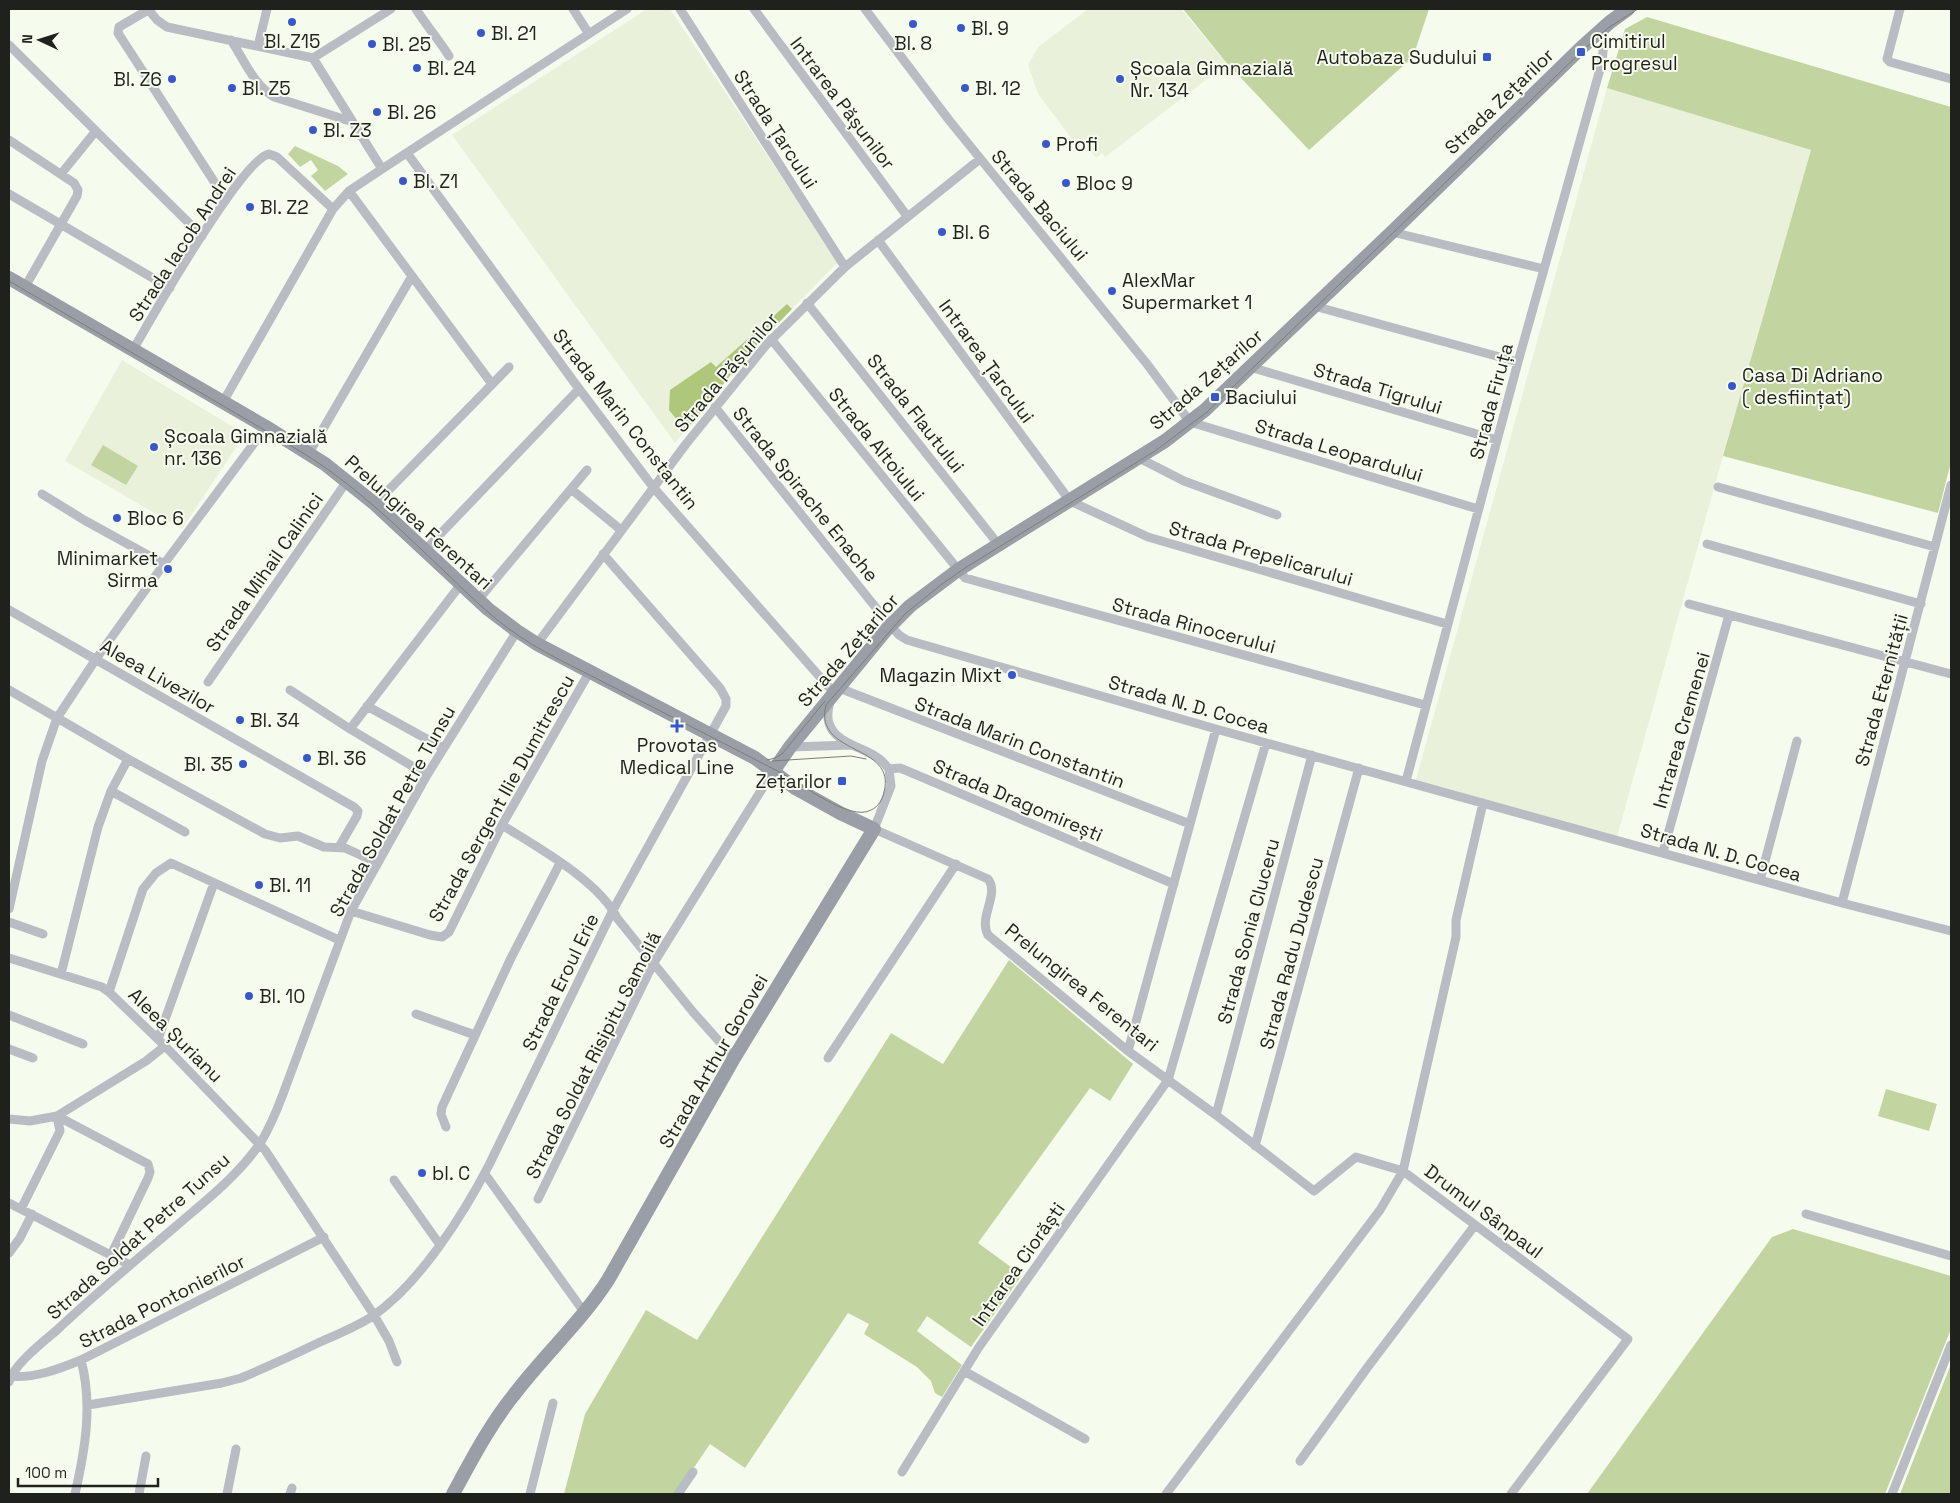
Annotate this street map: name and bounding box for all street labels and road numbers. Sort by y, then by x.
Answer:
street label: Intrarea Pășunilor [784,32,901,175]
street label: Strada Zețarilor [1439,43,1559,160]
street label: Strada Țarcului [728,65,823,193]
street label: Strada Baciului [986,145,1093,266]
street label: Strada Iacob Andrei [123,162,242,326]
street label: Intrarea Țarcului [933,294,1040,428]
street label: Strada Pășunilor [669,307,784,438]
street label: Strada Zețarilor [1144,323,1268,436]
street label: Strada Marin Constantin [547,324,704,515]
street label: Strada Firuța [1464,340,1519,462]
street label: Strada Flautului [861,349,970,478]
street label: Strada Tigrului [1311,357,1445,420]
street label: Strada Altoiului [823,382,930,506]
street label: Strada Spirache Enache [727,402,884,587]
street label: Strada Leopardului [1252,413,1426,488]
street label: Prelungirea Ferentari [340,449,498,595]
street label: Strada Mihail Calinici [200,488,329,657]
street label: Strada Prepelicarului [1166,515,1356,592]
street label: Strada Zețarilor [792,588,905,712]
street label: Strada Rinocerului [1109,592,1278,659]
street label: Strada Eternității [1849,611,1914,769]
street label: Aleea Livezilor [96,633,220,719]
street label: Intrarea Cremenei [1647,649,1716,811]
street label: Strada Sergent Ilie Dumitrescu [423,670,580,926]
street label: Strada N. D. Cocea [1105,670,1272,739]
street label: Strada Marin Constantin [911,691,1128,794]
street label: Strada Soldat Petre Tunsu [324,701,461,921]
street label: Strada Dragomirești [929,753,1107,848]
street label: Strada N. D. Cocea [1637,818,1804,887]
street label: Strada Sonia Cluceru [1212,835,1285,1027]
street label: Strada Radu Dudescu [1254,854,1329,1052]
street label: Strada Eroul Erie [516,909,605,1055]
street label: Prelungirea Ferentari [1000,918,1164,1057]
street label: Strada Soldat Risipitu Samoilă [520,927,667,1183]
street label: Strada Arthur Gorovei [653,970,773,1153]
street label: Aleea Șurianu [123,983,228,1088]
street label: Strada Soldat Petre Tunsu [42,1147,235,1325]
street label: Drumul Sânpaul [1419,1159,1548,1264]
street label: Intrarea Ciorăști [966,1197,1070,1331]
street label: Strada Pontonierilor [75,1249,250,1354]

